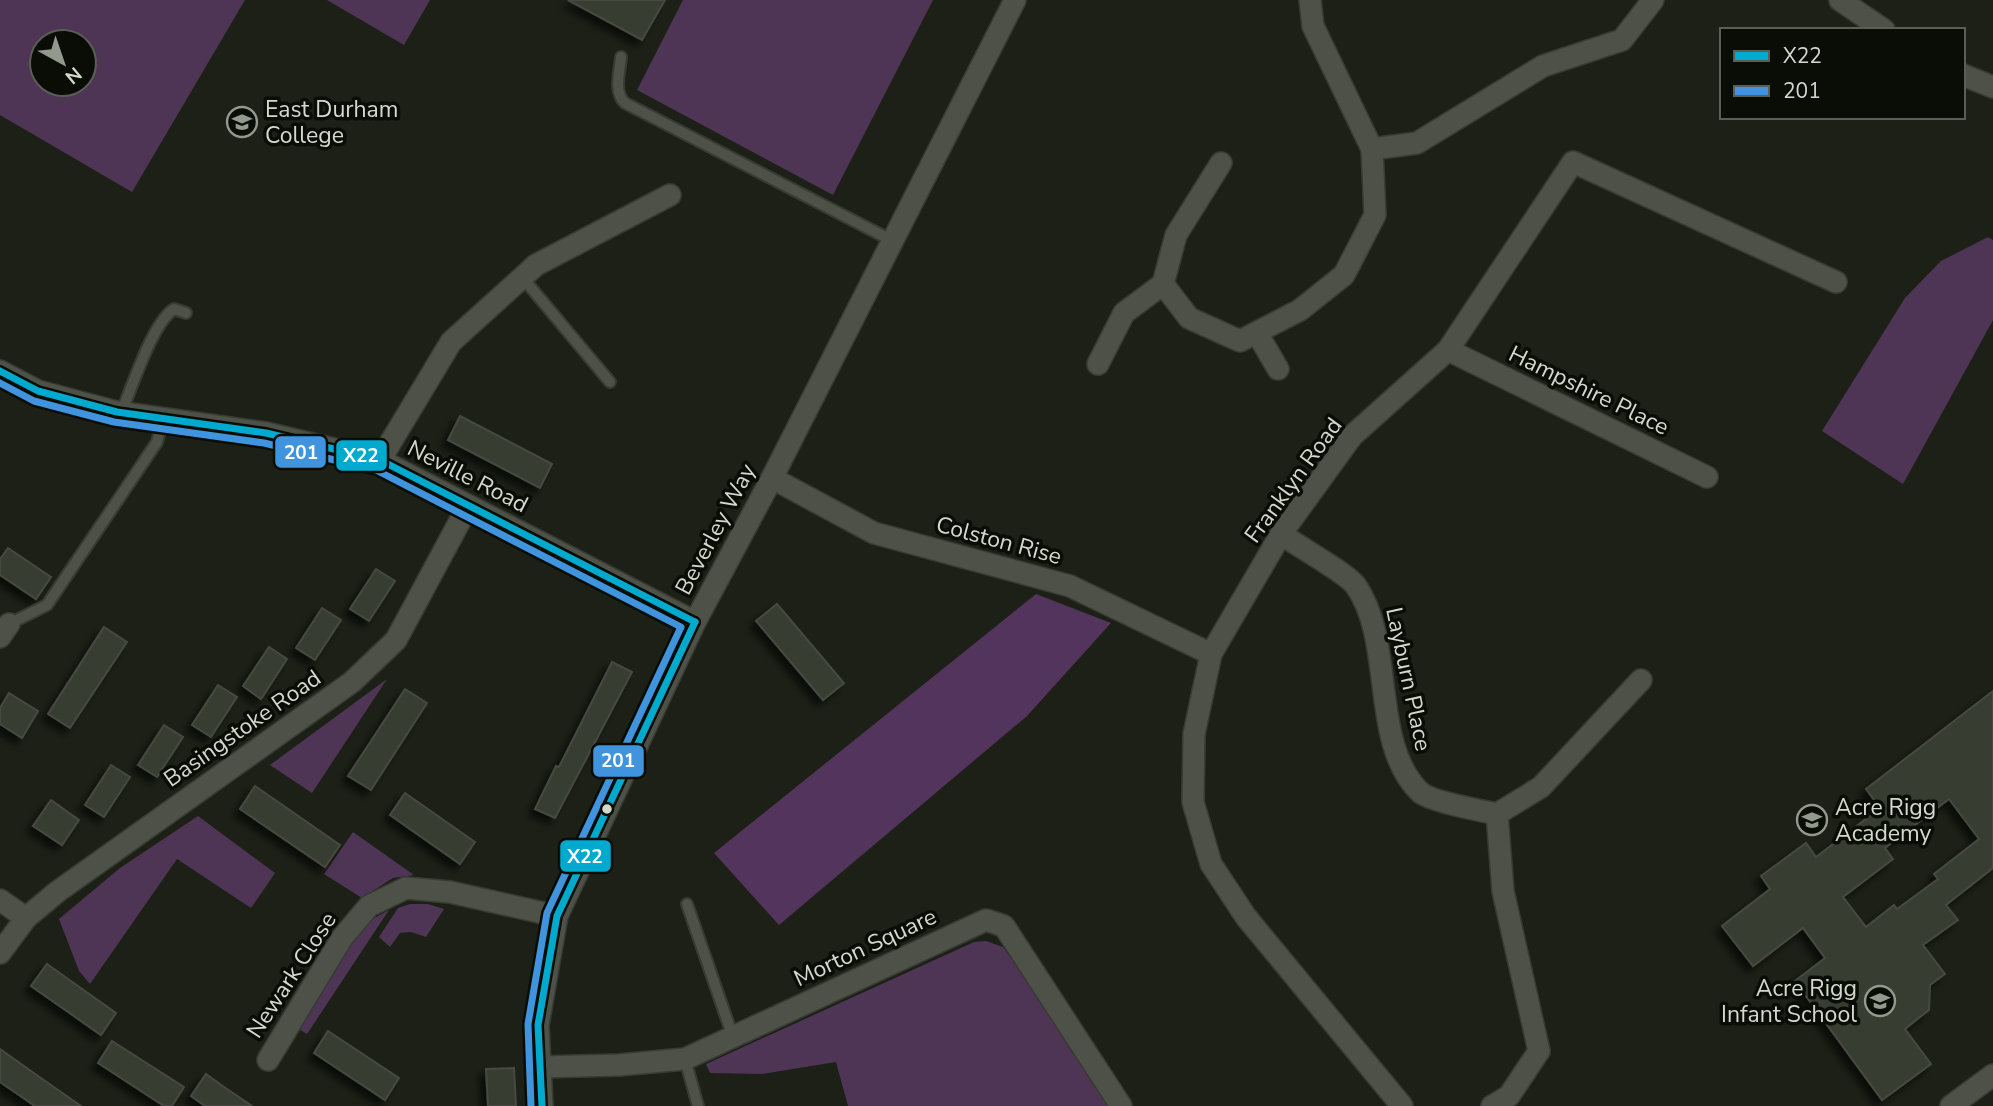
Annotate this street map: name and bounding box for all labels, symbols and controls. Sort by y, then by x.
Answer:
north arrow [28,28,98,98]
legend [1720,28,1965,119]
text: X22 [1783,42,1822,70]
text: N [59,61,87,90]
text: 201 [1783,77,1821,105]
place label: East Durham College [265,94,398,151]
school or university icon: East Durham College [225,105,259,139]
street label: Hampshire Place [1503,338,1674,443]
street label: Franklyn Road [1237,411,1349,549]
street label: Neville Road [402,433,533,520]
line badge: 201 [274,435,327,469]
line badge: X22 [335,439,388,472]
text: 201 [284,440,318,466]
text: X22 [342,443,379,469]
street label: Beverley Way [668,458,763,600]
street label: Colston Rise [933,509,1065,572]
street label: Layburn Place [1378,604,1439,754]
street label: Basingstoke Road [158,663,327,794]
line badge: 201 [592,744,645,778]
text: 201 [601,748,635,774]
place label: Acre Rigg Academy [1835,792,1936,849]
unlabelled marker [600,802,614,816]
school or university icon: Acre Rigg Academy [1795,803,1829,837]
line badge: X22 [559,839,612,873]
text: X22 [566,844,603,870]
street label: Morton Square [789,901,942,994]
street label: Newark Close [239,906,344,1044]
place label: Acre Rigg Infant School [1721,973,1857,1030]
school or university icon: Acre Rigg Infant School [1863,984,1897,1018]

